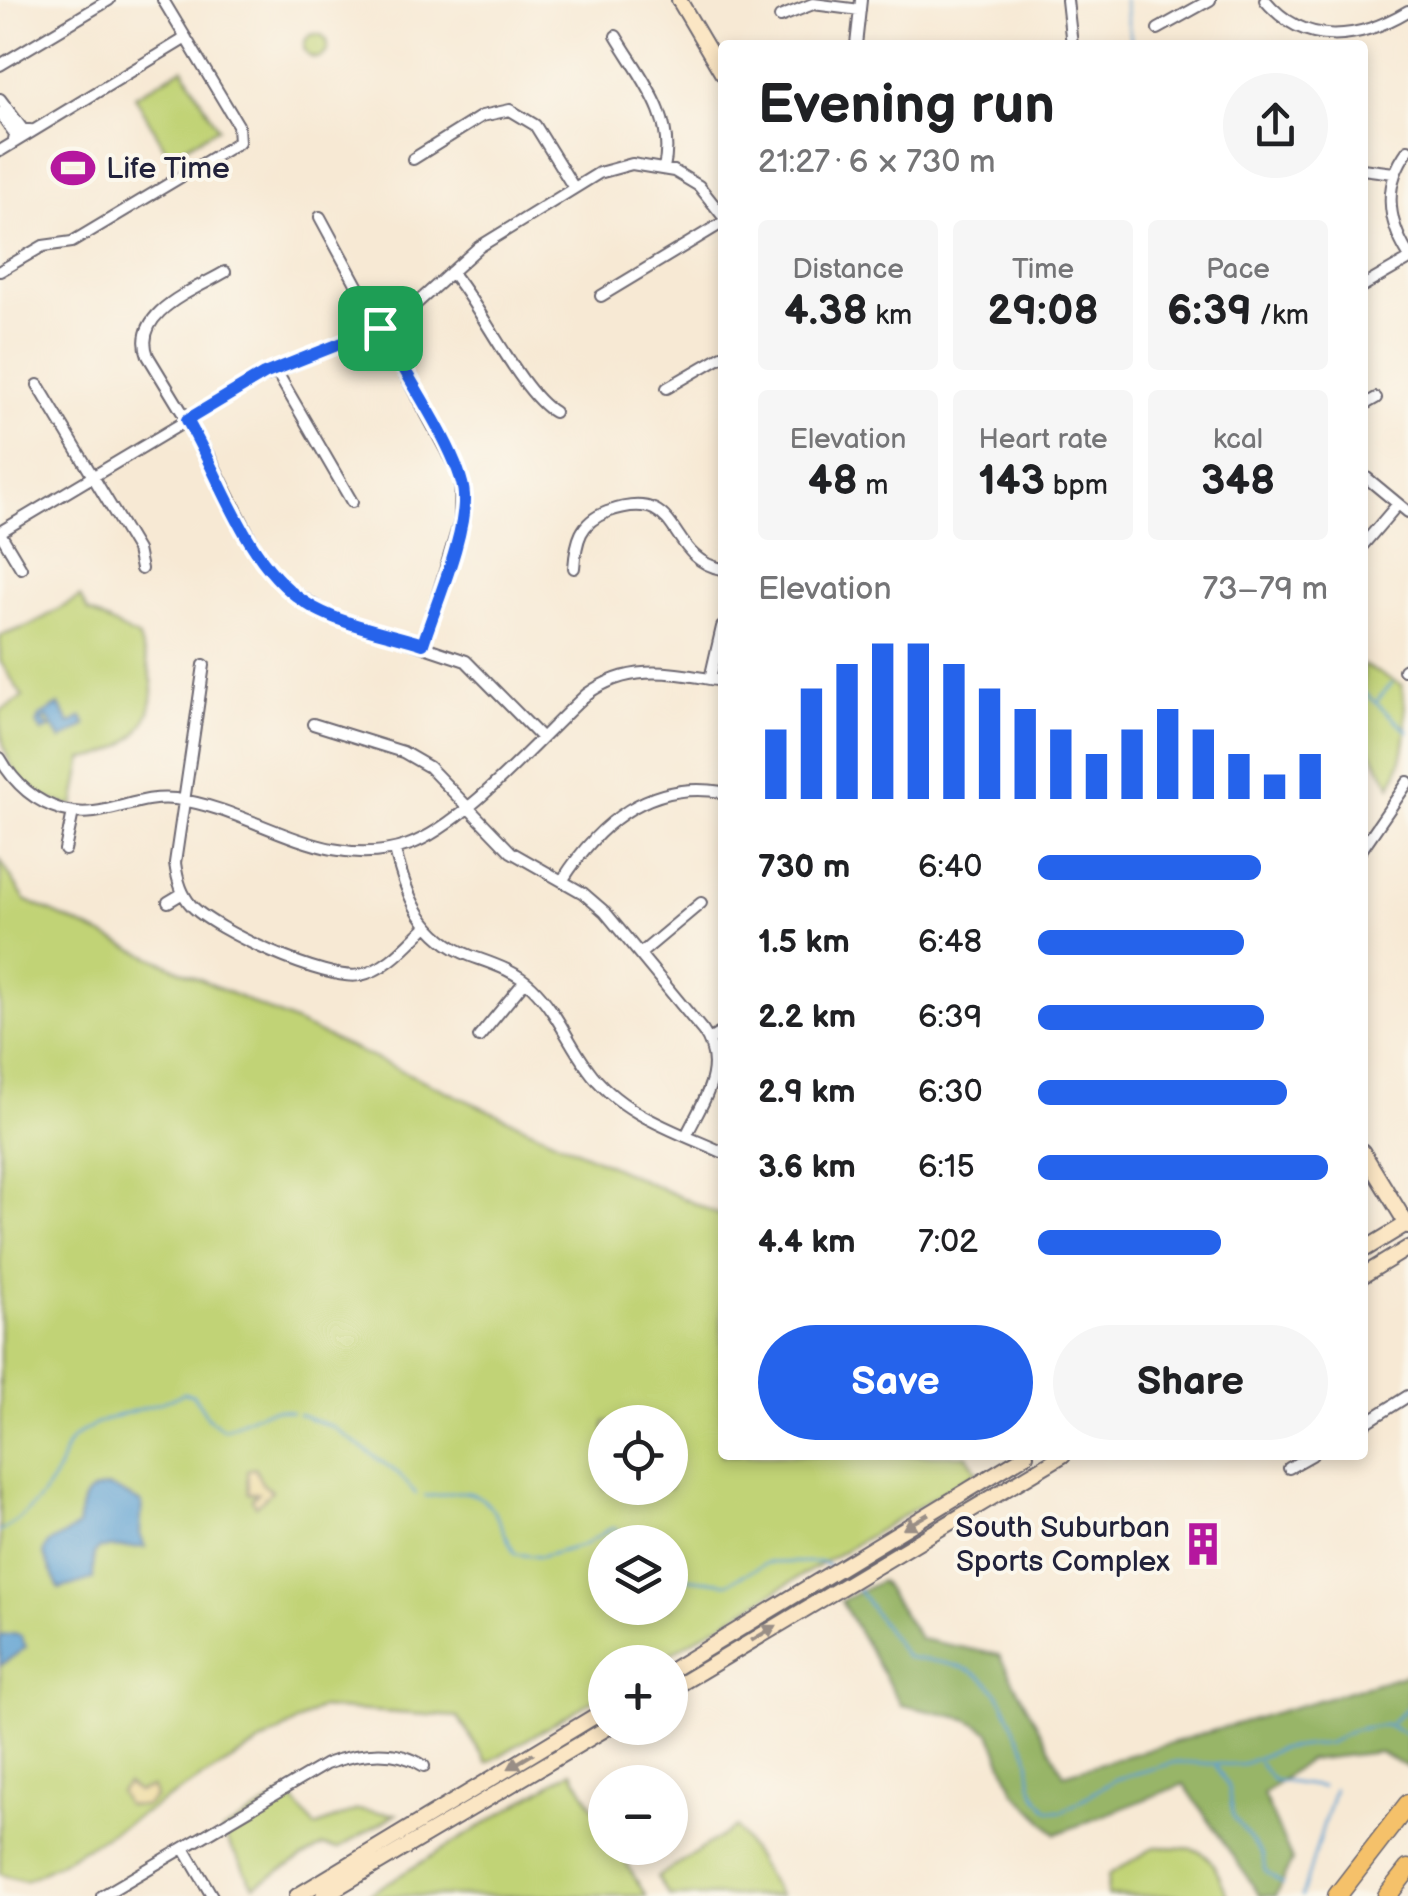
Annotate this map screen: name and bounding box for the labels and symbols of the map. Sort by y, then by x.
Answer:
sports icon: Life Time [49,144,97,192]
place label: Life Time [106,151,230,187]
pin [338,286,423,371]
place label: South Suburban Sports Complex [955,1510,1170,1580]
one-way arrow [902,1512,931,1529]
building icon: South Suburban Sports Complex [1179,1520,1227,1568]
one-way arrow [750,1625,778,1642]
one-way arrow [507,1752,535,1769]

